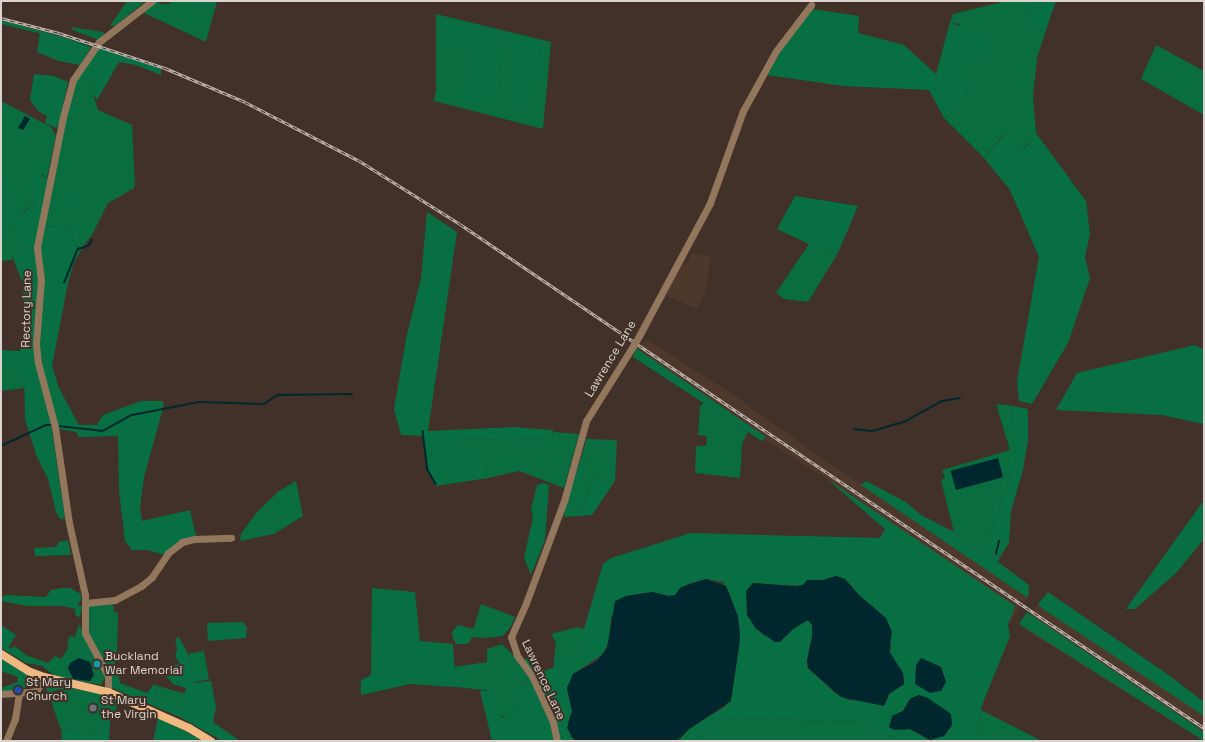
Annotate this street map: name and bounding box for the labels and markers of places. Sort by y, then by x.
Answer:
place label: Buckland War Memorial [105,650,182,678]
marker: Buckland War Memorial [92,659,102,669]
place label: St Mary Church [26,676,71,704]
marker: St Mary Church [13,685,23,695]
place label: St Mary the Virgin [101,694,157,722]
marker: St Mary the Virgin [88,703,98,713]

